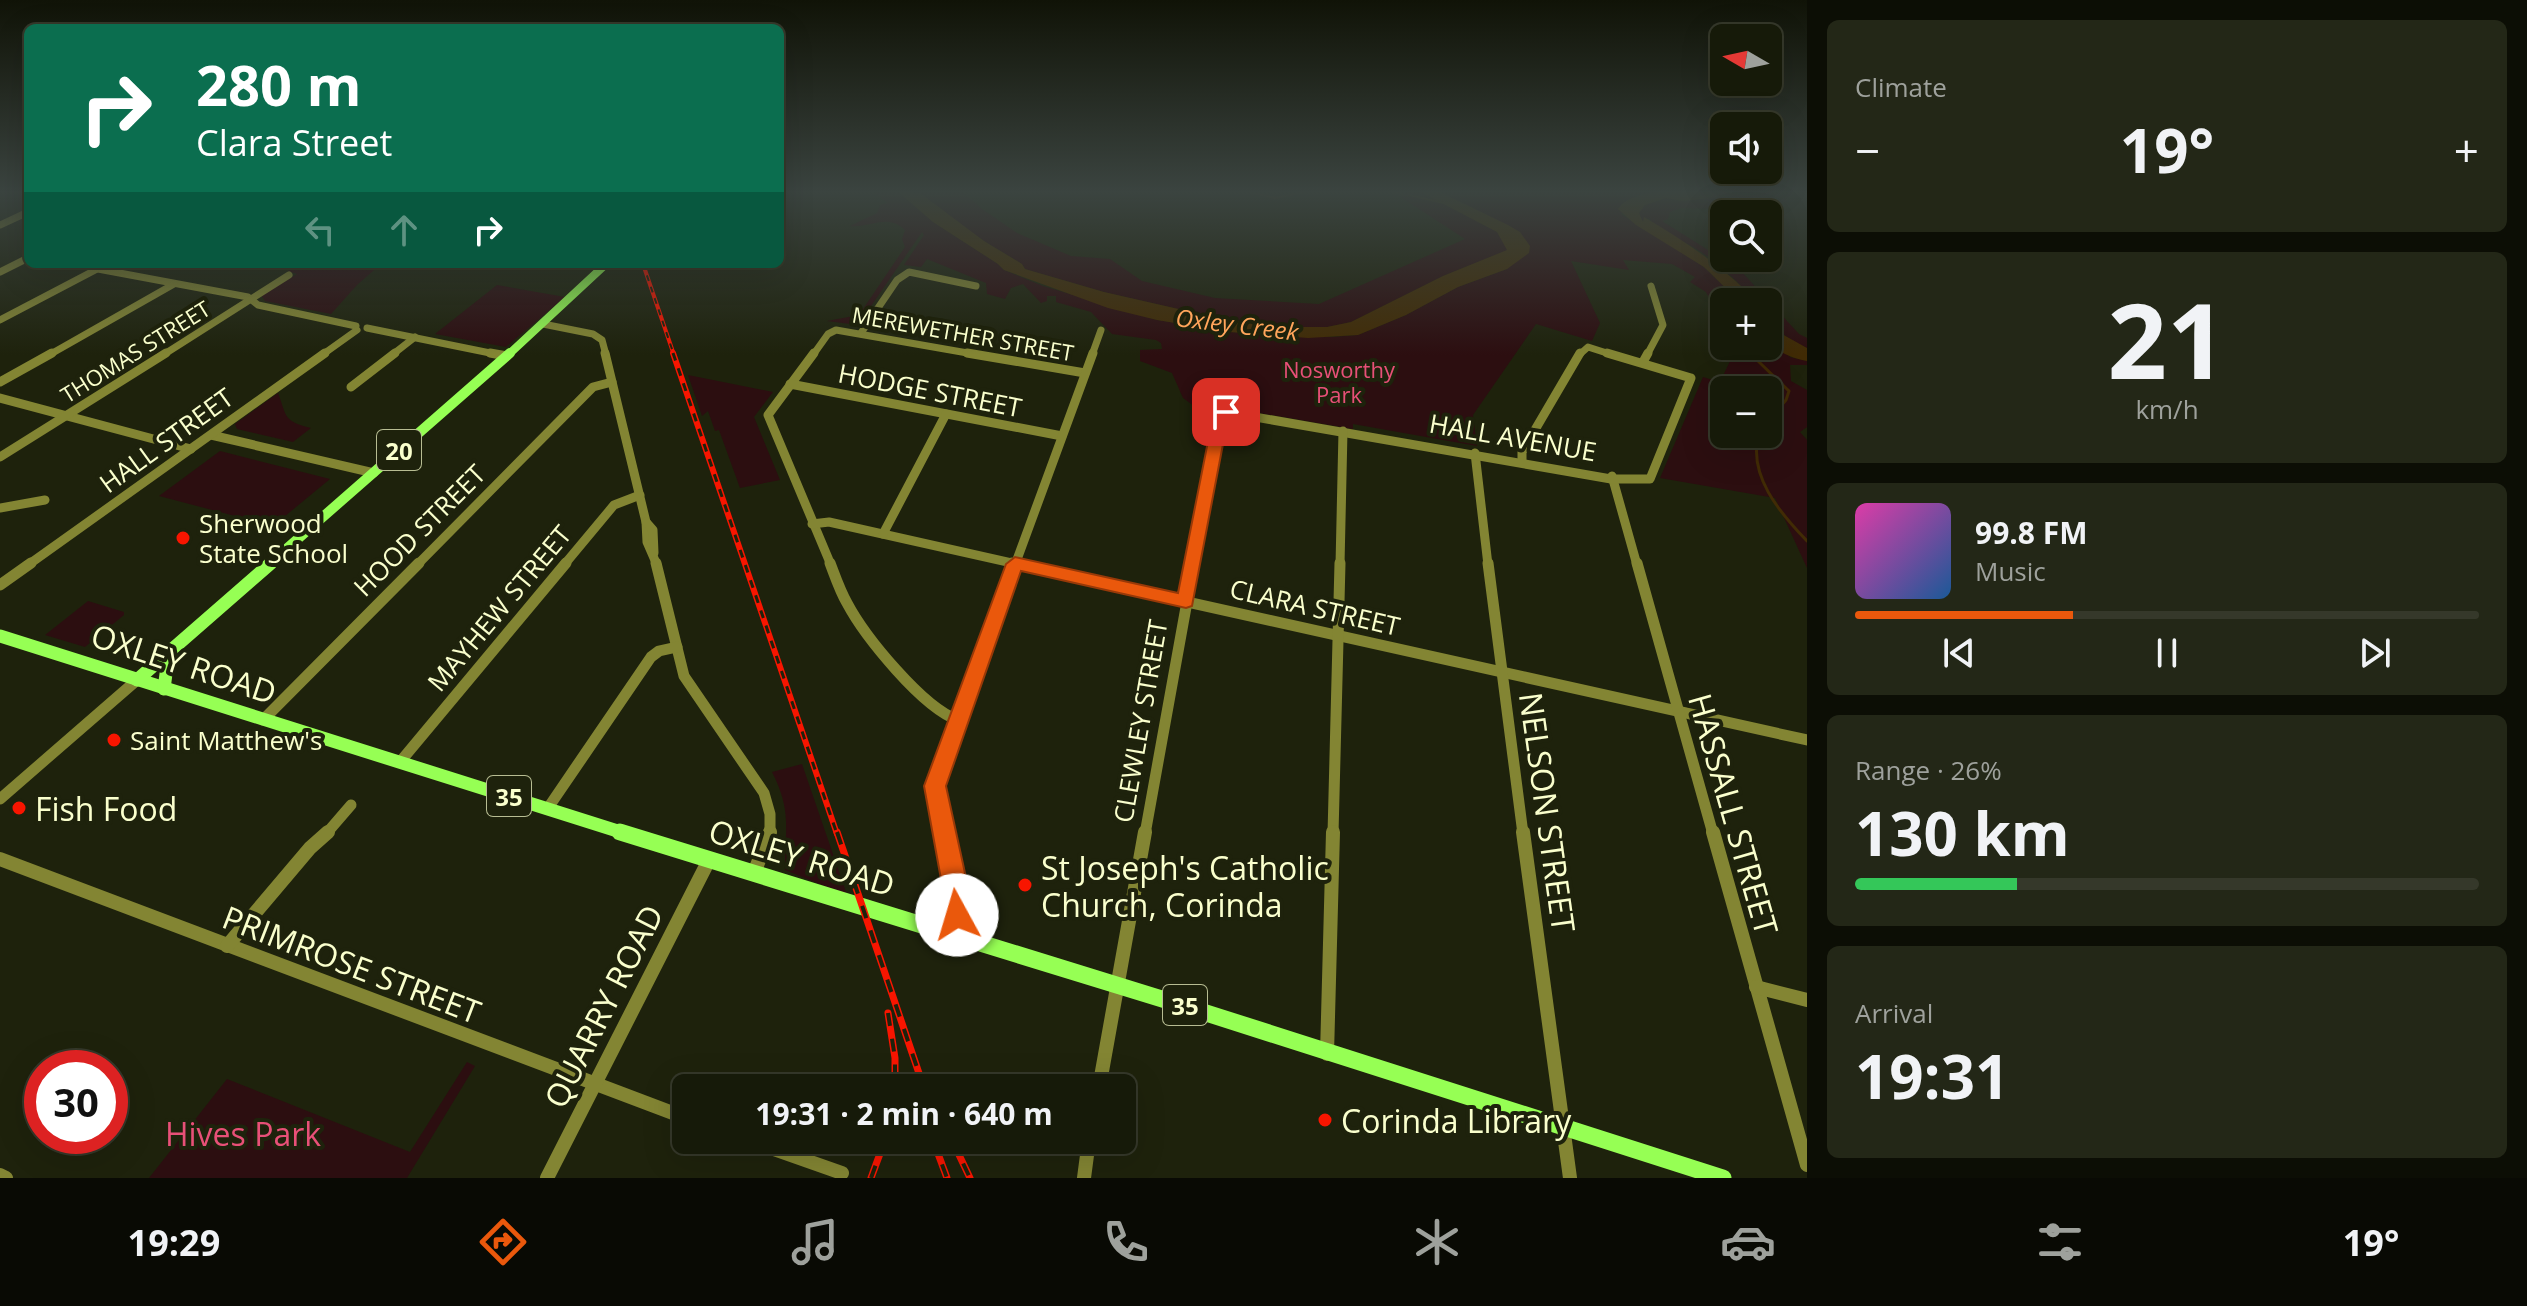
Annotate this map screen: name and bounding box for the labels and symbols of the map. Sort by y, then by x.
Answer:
north arrow [1710,24,1782,96]
street label: THOMAS STREET [54,293,216,409]
street label: MEREWETHER STREET [850,299,1076,367]
water label: Oxley Creek [1174,300,1301,348]
park label: Nosworthy Park [1283,354,1396,409]
street label: HODGE STREET [835,355,1025,426]
pin [1192,378,1260,446]
street label: HALL STREET [92,379,241,501]
street label: HALL AVENUE [1427,405,1599,469]
road number: 20 [377,430,421,470]
street label: HOOD STREET [345,456,493,604]
place label: Sherwood State School [199,505,348,571]
street label: MAYHEW STREET [419,517,580,699]
marker: Sherwood State School [174,529,192,547]
street label: CLARA STREET [1226,570,1404,644]
street label: OXLEY ROAD [86,613,282,713]
street label: CLEWLEY STREET [1104,616,1176,825]
street label: HASSALL STREET [1679,688,1789,940]
street label: NELSON STREET [1510,689,1586,935]
place label: Saint Matthew's [130,722,322,758]
marker: Saint Matthew's [105,731,123,749]
road number: 35 [487,776,531,816]
place label: Fish Food [35,787,177,830]
marker: Fish Food [10,799,28,817]
street label: OXLEY ROAD [704,808,900,906]
place label: St Joseph's Catholic Church, Corinda [1041,846,1329,926]
position arrow [915,873,999,957]
marker: St Joseph's Catholic Church, Corinda [1016,876,1034,894]
street label: PRIMROSE STREET [217,895,488,1033]
street label: QUARRY ROAD [533,897,673,1115]
road number: 35 [1163,985,1207,1025]
speed limit sign: 30 [24,1050,128,1154]
place label: Corinda Library [1341,1099,1572,1142]
marker: Corinda Library [1316,1111,1334,1129]
park label: Hives Park [165,1112,321,1155]

